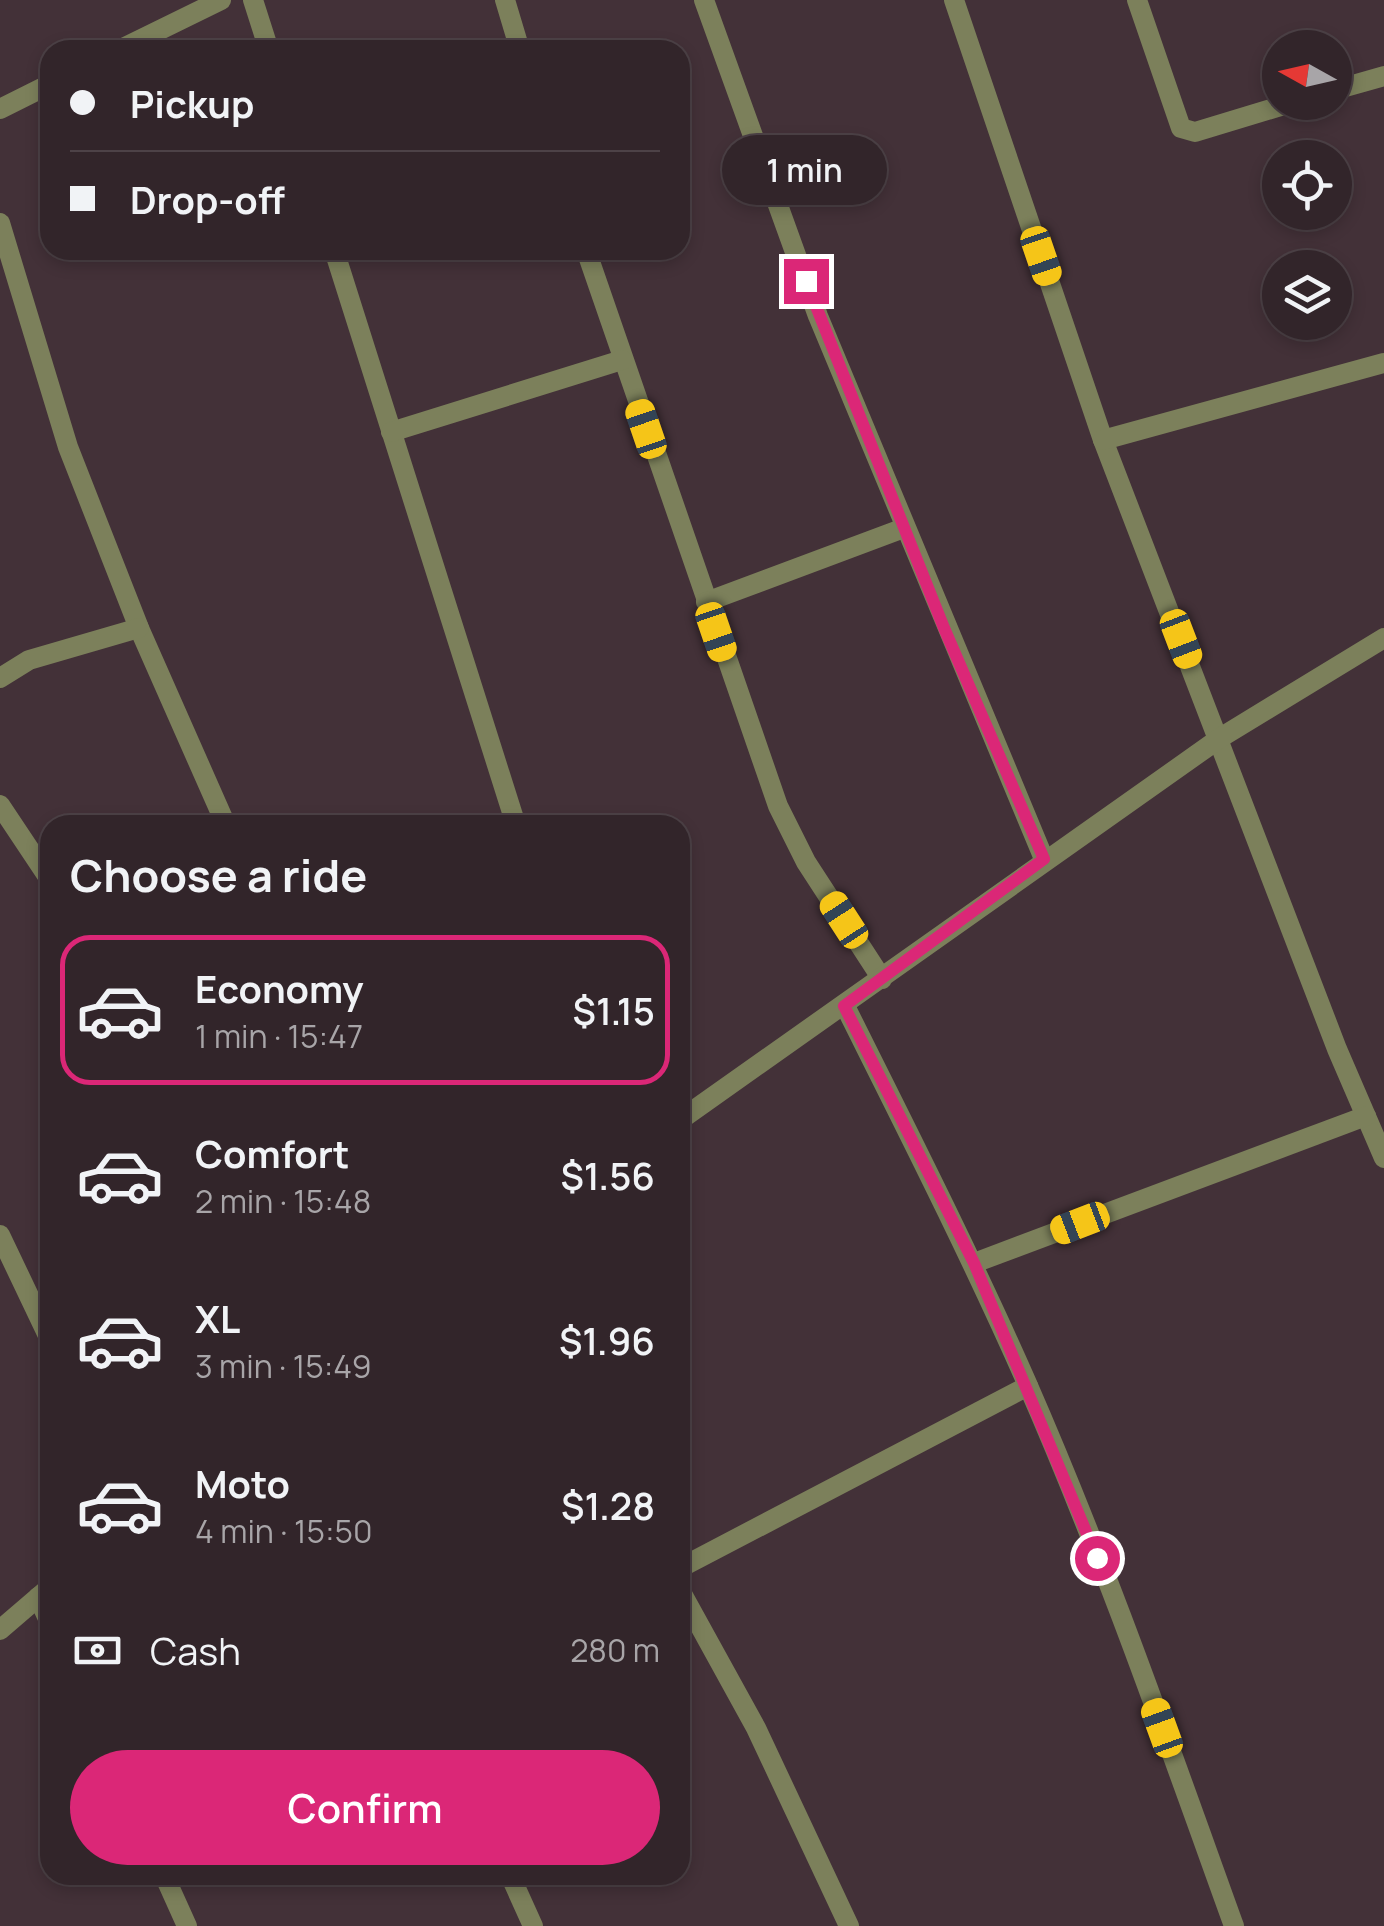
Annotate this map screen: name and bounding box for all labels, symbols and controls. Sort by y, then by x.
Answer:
north arrow [1262,30,1352,120]
map controls [1262,30,1352,340]
text: Pickup [130,77,254,129]
callout: 1 min [724,136,888,206]
button: locate [1262,140,1352,230]
text: 1 min [766,148,843,192]
text: Drop-off [130,173,285,225]
car [1017,223,1065,289]
button: layers [1262,250,1352,340]
route end [784,259,829,304]
car [622,396,670,462]
car [692,599,740,665]
car [1156,606,1206,672]
text: Choose a ride [70,844,367,906]
car [815,887,873,953]
text: Economy [195,962,364,1014]
icon: car [75,965,165,1055]
text: $1.15 [573,984,655,1036]
text: 1 min · 15:47 [195,1014,363,1058]
text: Comfort [195,1127,349,1179]
icon: car [75,1130,165,1220]
text: $1.56 [560,1149,655,1201]
text: 2 min · 15:48 [195,1179,371,1223]
car [1047,1198,1113,1248]
text: XL [195,1292,240,1344]
icon: car [75,1295,165,1385]
text: $1.96 [559,1314,655,1366]
text: 3 min · 15:49 [195,1344,372,1388]
text: Moto [195,1457,290,1509]
icon: car [75,1460,165,1550]
text: $1.28 [561,1479,655,1531]
text: 4 min · 15:50 [195,1509,372,1553]
route start [1075,1536,1120,1581]
icon: cash [70,1623,125,1678]
text: Cash [150,1624,241,1676]
text: 280 m [570,1628,660,1672]
car [1138,1695,1186,1761]
button: Confirm [70,1750,660,1865]

